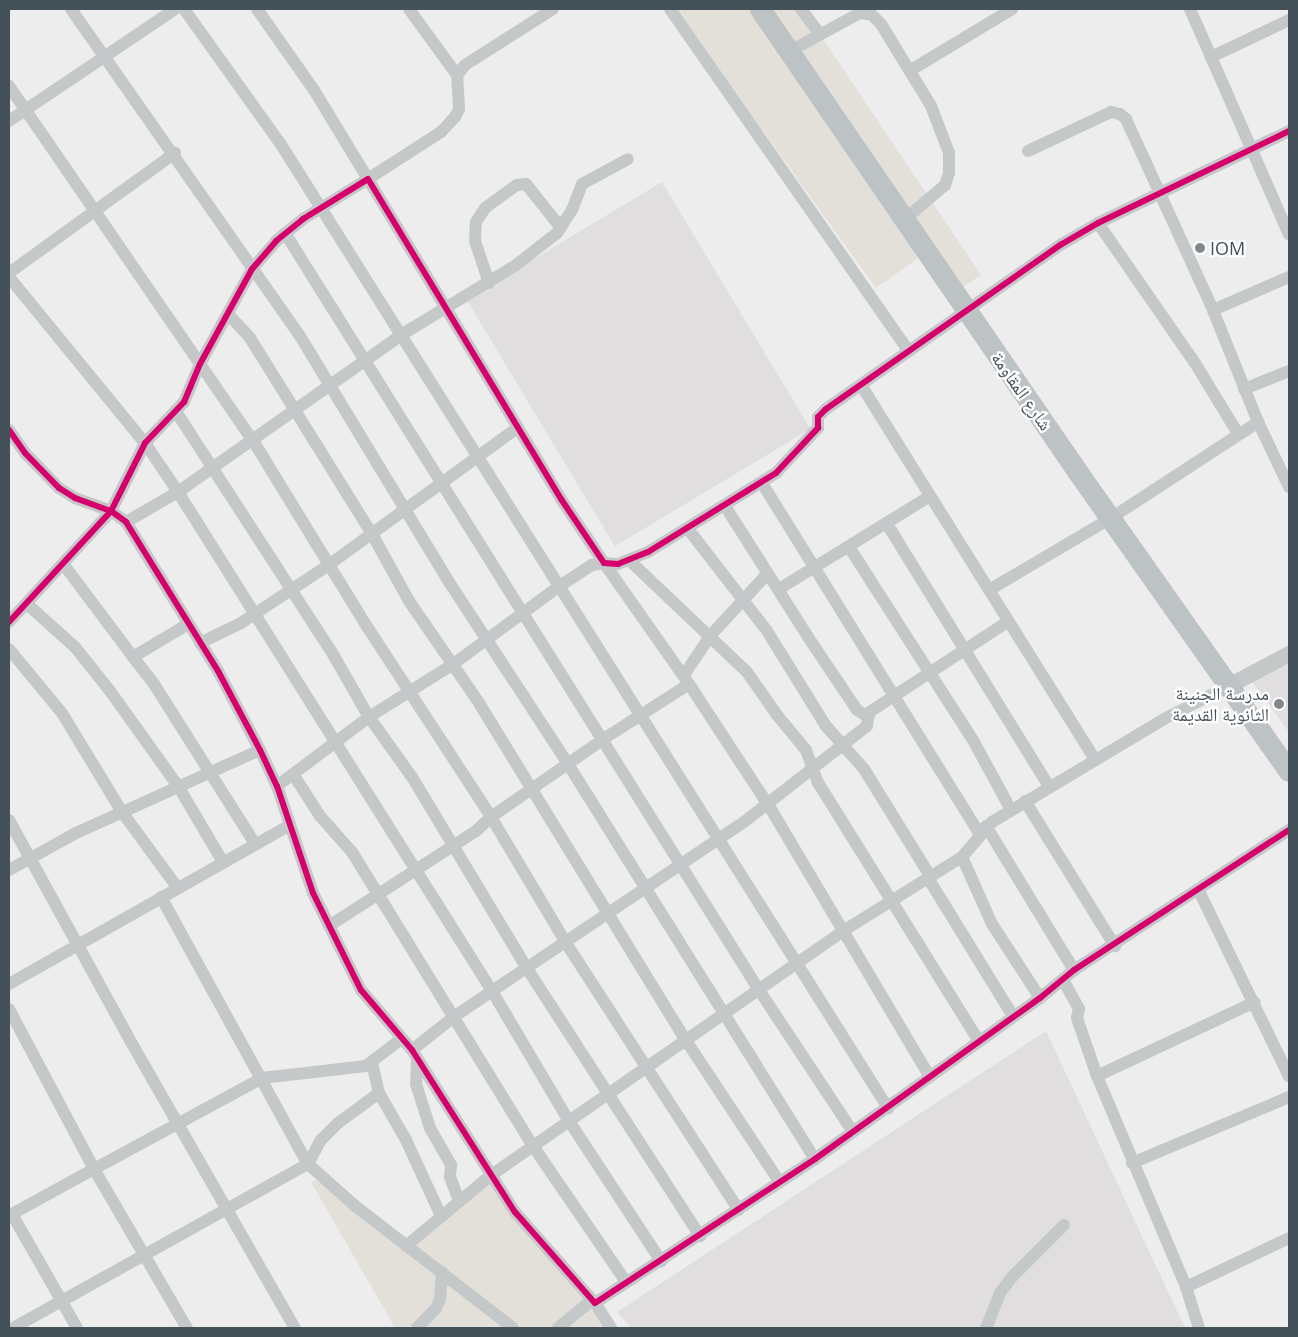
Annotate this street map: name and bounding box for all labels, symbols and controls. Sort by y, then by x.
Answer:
place label: IOM [1210,237,1245,259]
marker: IOM [1194,242,1206,254]
street label: شارع المقاومة [987,348,1057,434]
place label: مدرسة الجنينة الثانوية القديمة [1172,683,1269,726]
marker: مدرسة الجنينة الثانوية القديمة [1273,698,1285,710]

